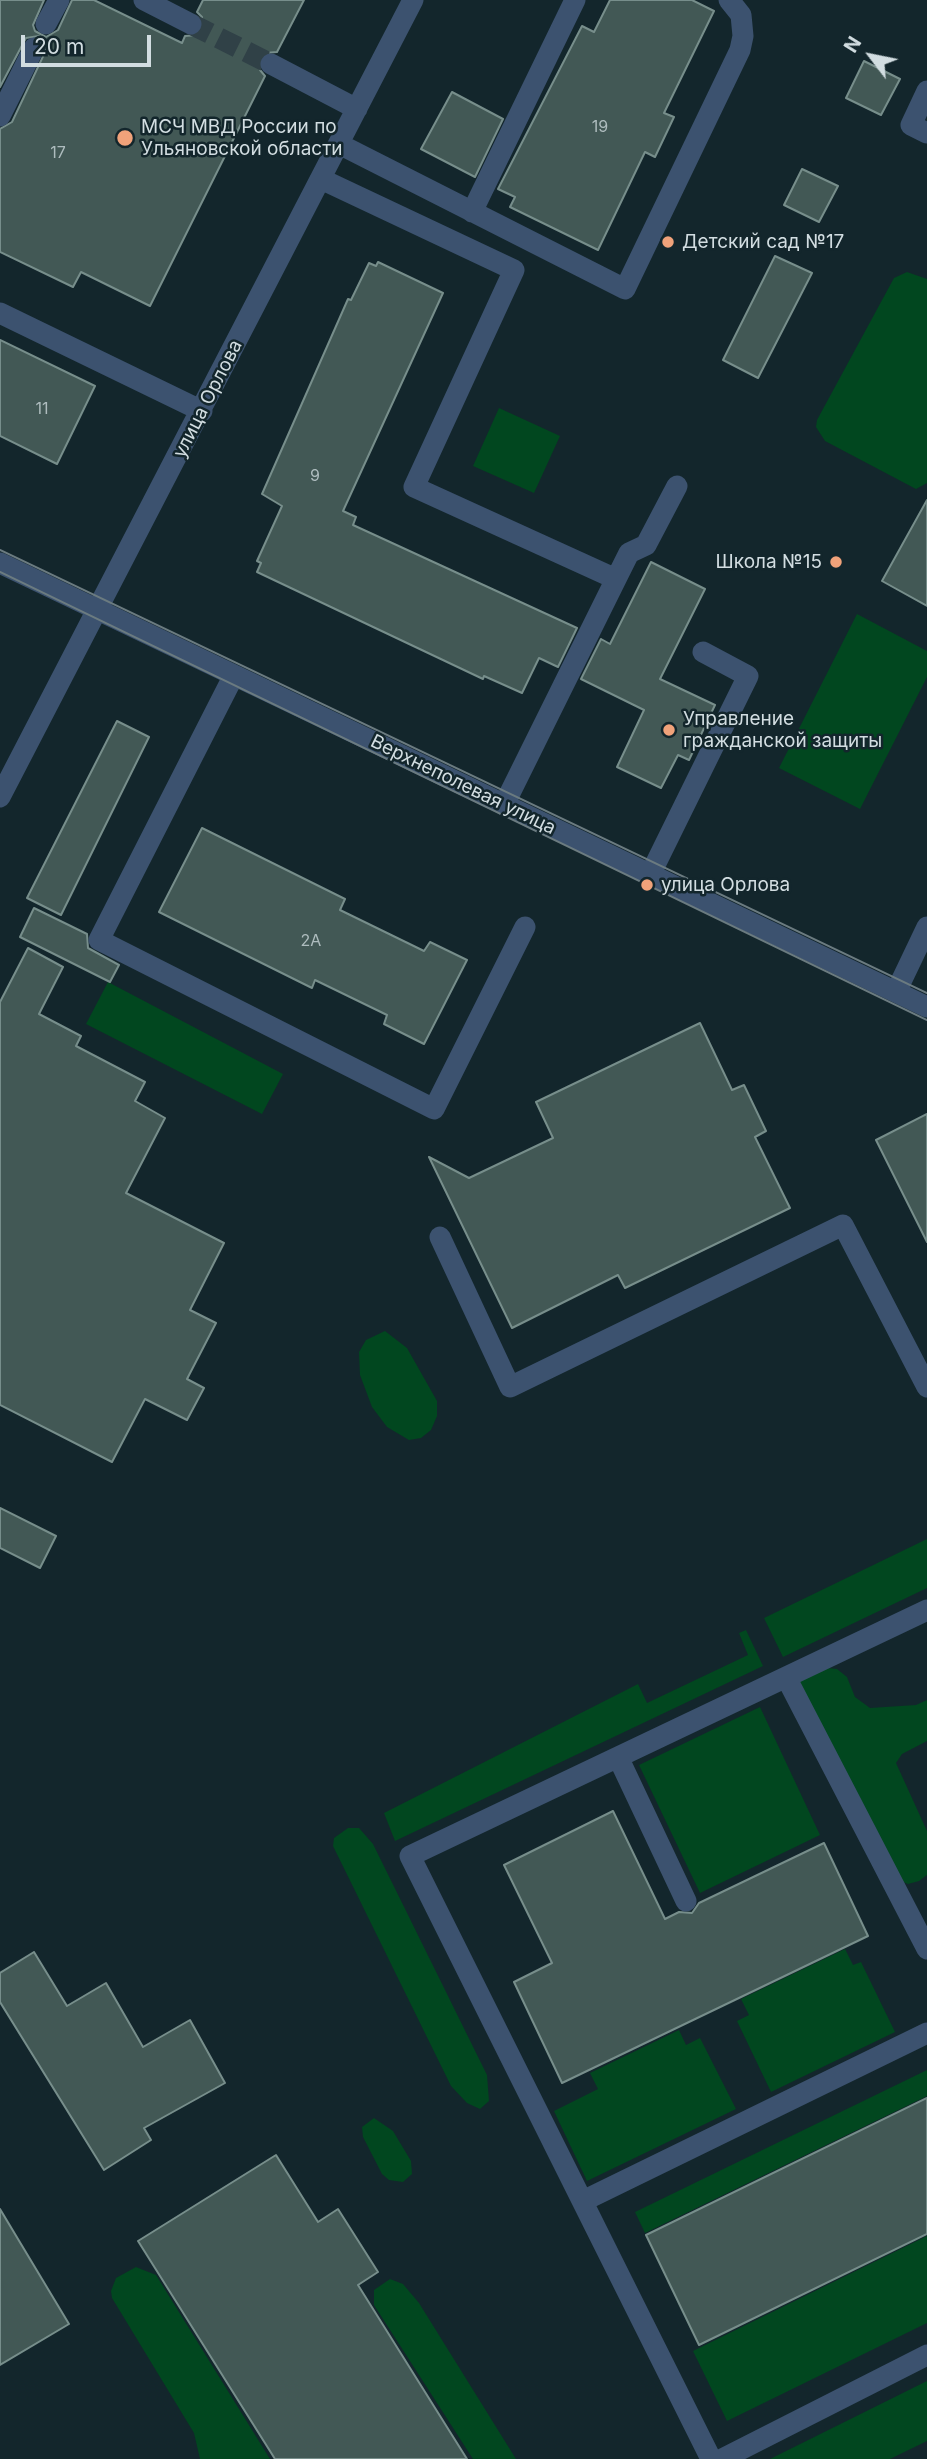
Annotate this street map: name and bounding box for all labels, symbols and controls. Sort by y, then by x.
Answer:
scale bar [24,21,154,65]
north arrow [836,21,906,91]
text: N [839,32,866,57]
text: 20 m [34,34,84,59]
place label: МСЧ МВД России по Ульяновской области [141,116,343,160]
house number: 19 [592,117,608,137]
marker: МСЧ МВД России по Ульяновской области [115,128,135,148]
house number: 17 [50,143,66,163]
place label: Детский сад №17 [682,231,844,253]
marker: Детский сад №17 [660,234,676,250]
street label: улица Орлова [169,336,247,462]
house number: 11 [35,399,49,419]
house number: 9 [310,466,320,486]
place label: Школа №15 [716,551,822,573]
marker: Школа №15 [828,554,844,570]
place label: Управление гражданской защиты [683,708,882,752]
marker: Управление гражданской защиты [661,722,677,738]
street label: Верхнеполевая улица [367,730,559,840]
place label: улица Орлова [661,874,790,896]
marker: улица Орлова [639,877,655,893]
house number: 2А [301,931,321,951]

